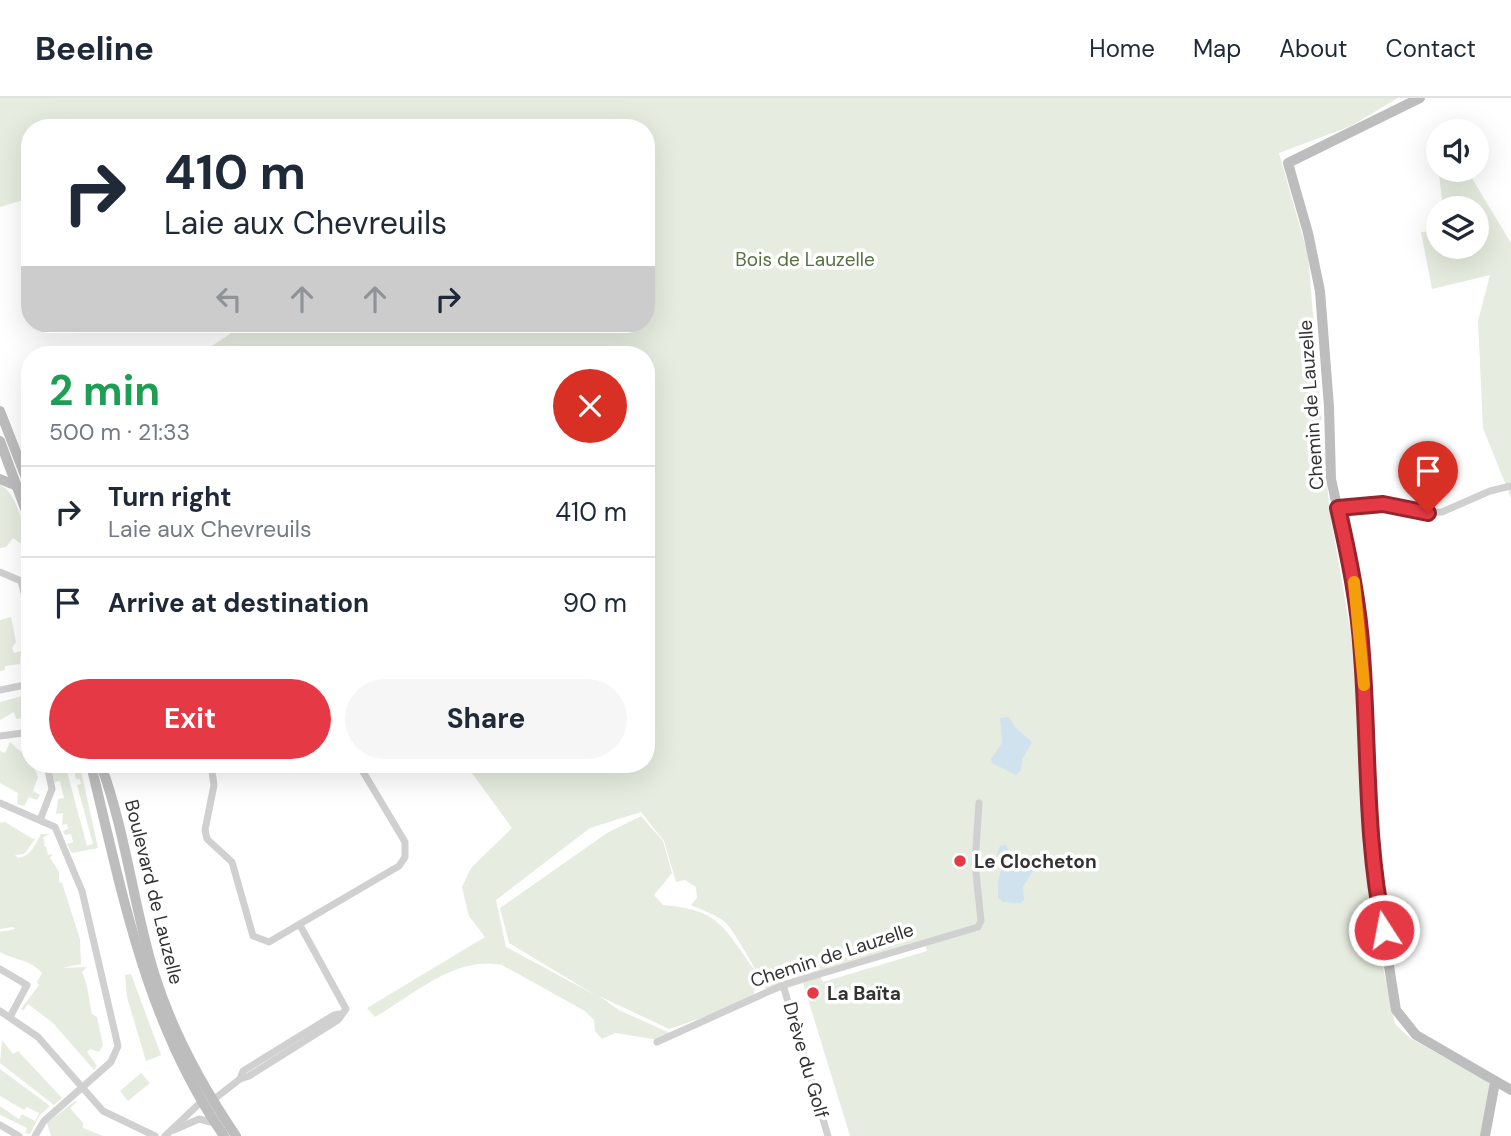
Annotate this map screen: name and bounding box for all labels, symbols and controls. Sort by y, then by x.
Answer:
text: Beeline [35,27,154,70]
text: Home [1089,33,1155,64]
text: Map [1193,33,1241,64]
text: About [1279,33,1348,64]
text: Contact [1386,33,1476,64]
map controls [1426,119,1489,259]
button: sound [1426,119,1489,182]
text: 410 m [164,140,306,204]
icon: right [49,147,140,238]
button: layers [1426,196,1489,259]
text: Laie aux Chevreuils [164,202,447,244]
park label: Bois de Lauzelle [735,247,875,272]
icon: left [210,280,248,318]
icon: ahead [283,280,321,318]
icon: ahead [356,280,394,318]
icon: right [429,280,467,318]
street label: Chemin de Lauzelle [1293,319,1329,491]
text: 2 min [49,363,160,418]
button: close [553,369,627,443]
text: 500 m · 21:33 [49,417,190,447]
pin [1398,441,1458,513]
icon: arrive [1409,452,1447,490]
text: Turn right [108,480,232,514]
icon: right [49,493,87,531]
text: 410 m [555,495,627,529]
text: Laie aux Chevreuils [108,514,312,544]
icon: arrive [49,584,87,622]
text: Arrive at destination [108,586,369,620]
text: 90 m [563,586,627,620]
button: Exit [49,679,331,759]
button: Share [345,679,627,759]
street label: Boulevard de Lauzelle [119,797,189,987]
place label: Le Clocheton [974,849,1097,874]
marker: Le Clocheton [952,853,968,869]
position arrow [1347,893,1421,967]
street label: Chemin de Lauzelle [747,917,917,993]
place label: La Baïta [827,981,901,1006]
marker: La Baïta [805,985,821,1001]
street label: Drève du Golf [777,999,835,1121]

